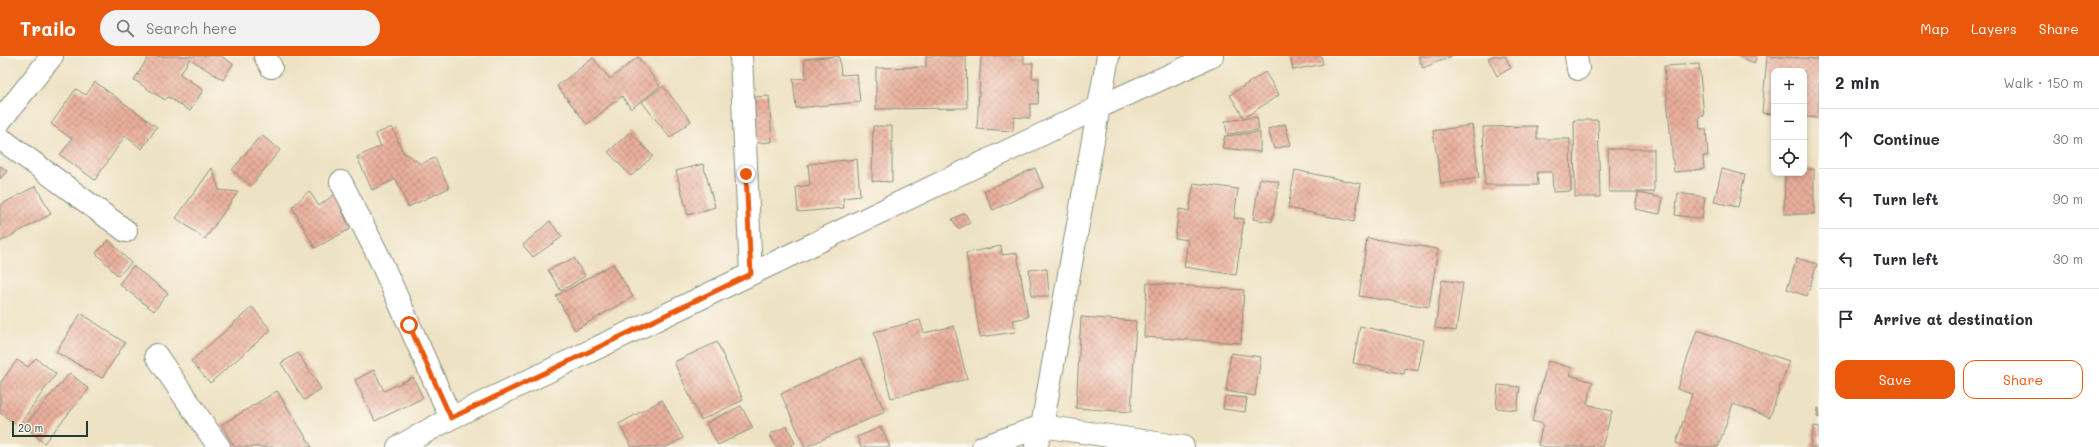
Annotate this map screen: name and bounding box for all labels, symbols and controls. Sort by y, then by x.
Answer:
search box [100,10,380,46]
text: Trailo [20,16,76,41]
icon: search [114,17,136,39]
text: Search here [146,18,237,38]
text: Map [1920,19,1949,38]
text: Layers [1971,19,2017,38]
text: Share [2039,19,2079,38]
map controls [1771,68,1807,176]
button: + [1771,68,1807,104]
text: 2 min [1835,71,1880,93]
text: Walk · 150 m [2003,74,2083,91]
button: − [1771,104,1807,140]
icon: ahead [1835,128,1857,150]
text: Continue [1873,129,1940,149]
text: 30 m [2053,130,2083,147]
button: locate [1771,140,1807,176]
route end [737,165,755,183]
icon: left [1835,188,1857,210]
text: Turn left [1873,189,1938,209]
text: 90 m [2053,190,2083,207]
icon: left [1835,248,1857,270]
text: Turn left [1873,249,1938,269]
text: 30 m [2053,250,2083,267]
icon: arrive [1835,308,1857,330]
text: Arrive at destination [1873,309,2033,329]
route start [400,316,418,334]
button: Save [1835,360,1955,399]
button: Share [1963,360,2083,399]
scale bar [12,419,88,438]
text: 20 m [18,420,43,435]

